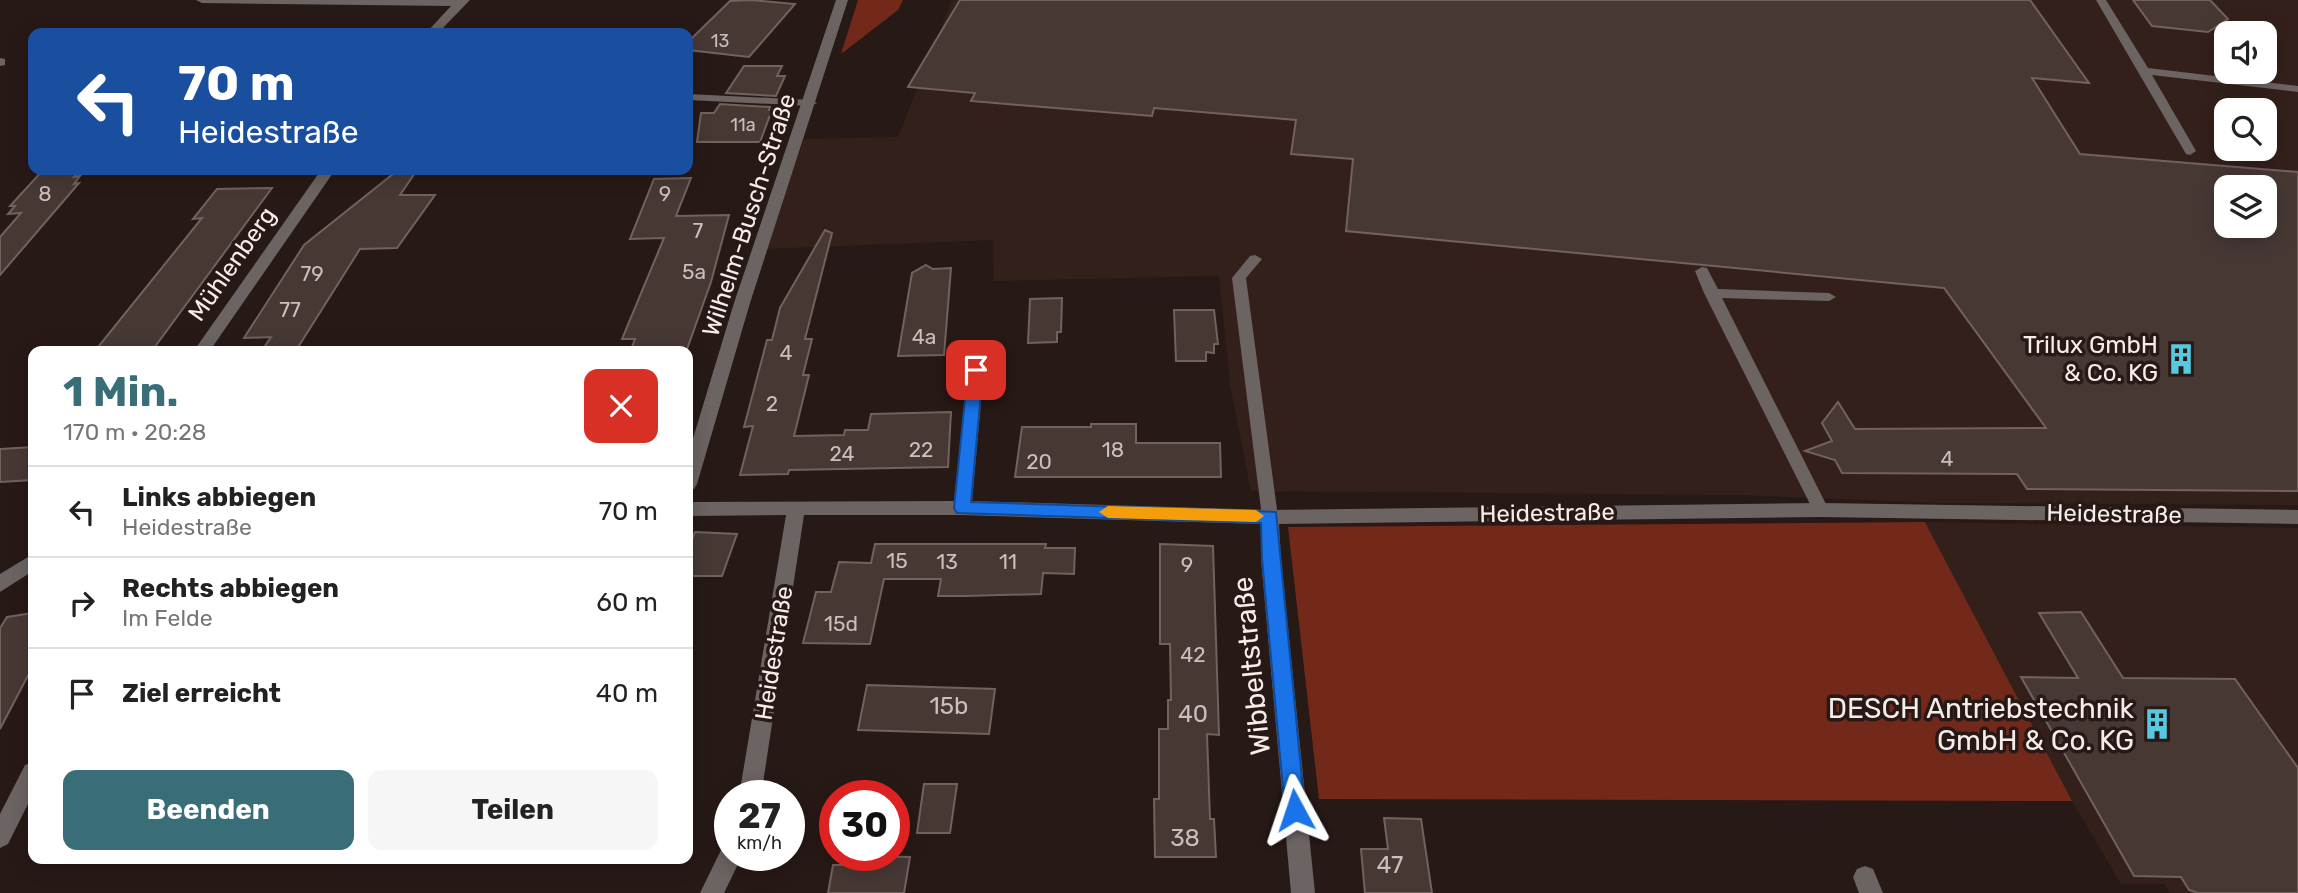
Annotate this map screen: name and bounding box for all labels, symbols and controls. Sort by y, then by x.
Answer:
map controls [2214,21,2277,238]
button: sound [2214,21,2277,84]
house number: 13 [711,30,729,52]
text: 70 m [178,54,295,112]
icon: left [63,56,154,147]
street label: Wilhelm-Busch-Straße [697,90,801,340]
button: search [2214,98,2277,161]
text: Heidestraße [178,113,359,151]
house number: 11a [730,114,756,136]
button: layers [2214,175,2277,238]
house number: 8 [38,181,52,206]
house number: 9 [659,181,671,206]
street label: Mühlenberg [182,202,282,326]
house number: 7 [693,218,704,243]
house number: 5a [682,259,706,284]
house number: 79 [300,261,324,286]
house number: 77 [279,297,301,322]
house number: 4a [912,324,936,349]
place label: Trilux GmbH & Co. KG [2023,331,2158,387]
house number: 4 [779,340,793,365]
pin [946,340,1006,400]
building icon: Trilux GmbH & Co. KG [2164,342,2198,376]
icon: arrive [957,351,995,389]
text: 1 Min. [63,367,179,417]
button: close [584,369,658,443]
house number: 2 [766,391,778,416]
text: 170 m · 20:28 [63,418,206,446]
house number: 22 [909,437,933,462]
house number: 18 [1102,437,1124,462]
house number: 24 [829,441,855,466]
house number: 4 [1940,446,1954,471]
house number: 20 [1026,449,1052,474]
text: Links abbiegen [122,482,316,513]
icon: left [63,493,101,531]
text: 70 m [599,496,658,527]
street label: Heidestraße [1479,498,1615,528]
street label: Heidestraße [2046,499,2182,529]
text: Heidestraße [122,513,252,541]
house number: 15 [886,548,908,573]
house number: 13 [936,549,958,574]
house number: 11 [999,549,1017,574]
house number: 9 [1181,552,1193,577]
text: Rechts abbiegen [122,573,339,604]
street label: Wibbeltstraße [1226,575,1277,757]
icon: right [63,584,101,622]
street label: Heidestraße [750,584,798,722]
text: 60 m [596,587,658,618]
text: Im Felde [122,604,213,632]
house number: 15d [824,611,858,636]
house number: 42 [1180,642,1206,667]
icon: arrive [63,675,101,713]
text: Ziel erreicht [122,678,281,709]
text: 40 m [596,678,658,709]
house number: 15b [930,692,968,720]
place label: DESCH Antriebstechnik GmbH & Co. KG [1828,692,2135,757]
house number: 40 [1178,700,1208,728]
building icon: DESCH Antriebstechnik GmbH & Co. KG [2140,707,2174,741]
button: Beenden [63,770,354,850]
button: Teilen [368,770,658,850]
position arrow [1258,773,1332,847]
speed limit sign: 30 [819,780,910,871]
text: 27 [738,795,781,837]
house number: 38 [1170,824,1200,852]
text: km/h [737,832,782,854]
house number: 47 [1377,851,1403,879]

